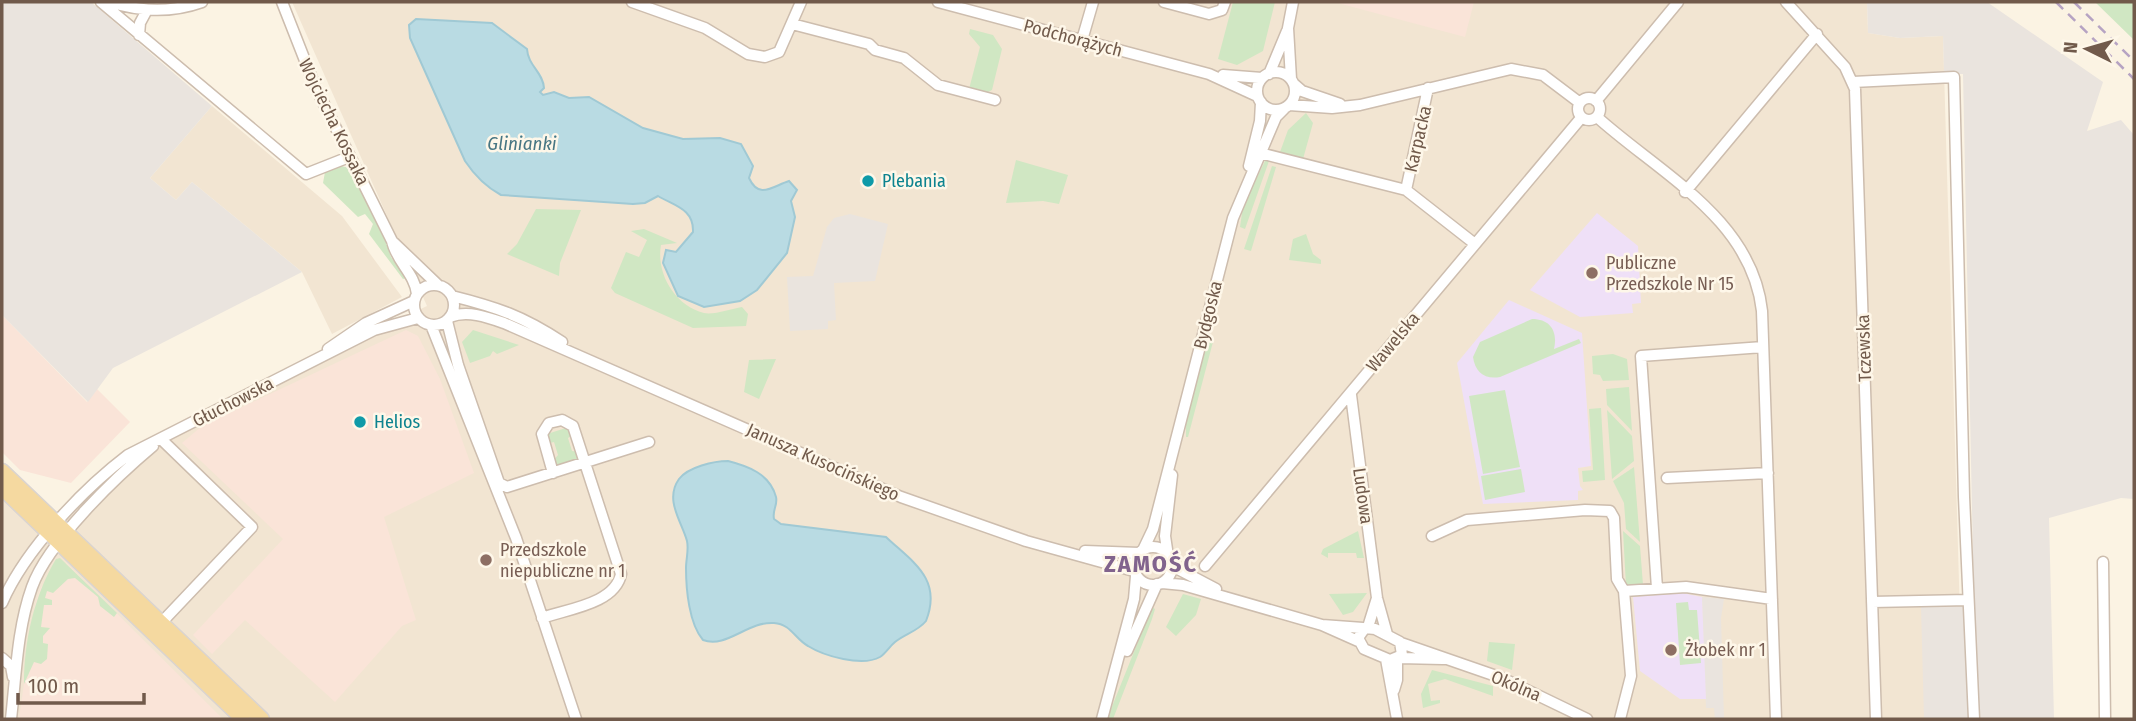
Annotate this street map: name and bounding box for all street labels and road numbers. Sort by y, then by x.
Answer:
street label: Podchorążych [1021,14,1125,62]
street label: Wojciecha Kossaka [294,55,374,189]
street label: Karpacka [1400,104,1436,174]
street label: Bydgoska [1189,278,1227,351]
street label: Wawelska [1362,307,1425,377]
street label: Tczewska [1852,314,1876,382]
street label: Głuchowska [189,372,277,432]
street label: Janusza Kusocińskiego [743,418,903,506]
street label: Ludowa [1348,466,1378,526]
street label: Okólna [1488,666,1544,706]

